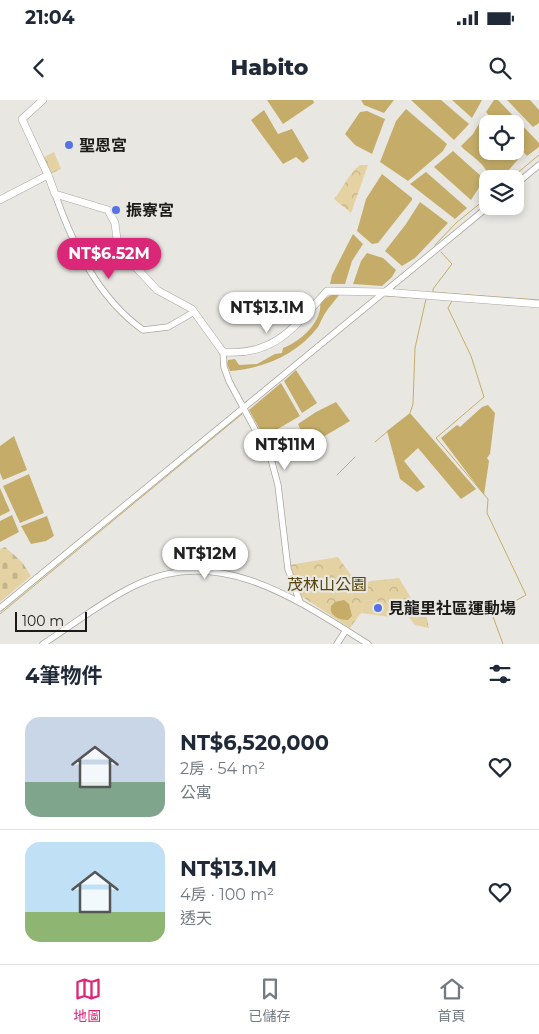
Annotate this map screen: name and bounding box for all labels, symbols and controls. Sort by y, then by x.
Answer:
text: 21:04 [25,6,75,29]
icon: back [25,54,53,82]
text: Habito [231,54,308,81]
icon: search [486,54,514,82]
map controls [479,115,524,215]
button: locate [479,115,524,160]
place label: 聖恩宮 [79,136,127,155]
marker: 聖恩宮 [63,139,75,151]
button: layers [479,170,524,215]
place label: 振寮宮 [126,201,174,220]
marker: 振寮宮 [110,204,122,216]
pin: NT$6.52M [57,238,161,280]
text: NT$6.52M [68,244,150,263]
pin: NT$13.1M [215,292,319,334]
text: NT$13.1M [230,298,304,317]
pin: NT$11M [244,428,326,471]
text: NT$11M [255,435,315,454]
pin: NT$12M [164,538,246,580]
text: NT$12M [173,544,237,563]
park label: 茂林山公園 [287,575,367,594]
place label: 見龍里社區運動場 [388,599,516,618]
marker: 見龍里社區運動場 [372,602,384,614]
scale bar [15,609,88,632]
text: 100 m [22,612,64,630]
icon: filters [486,660,514,688]
text: 4筆物件 [25,663,102,688]
text: NT$6,520,000 [180,730,329,755]
icon: home [65,737,125,797]
icon: heart [486,753,514,781]
text: 2房 · 54 m² [180,759,265,778]
text: 公寓 [180,783,212,802]
text: NT$13.1M [180,856,277,881]
icon: home [65,862,125,922]
icon: heart [486,878,514,906]
text: 4房 · 100 m² [180,885,274,904]
text: 透天 [180,909,212,928]
tab: 地圖 [74,975,102,1025]
tab: 已儲存 [249,975,291,1025]
tab: 首頁 [438,975,466,1025]

